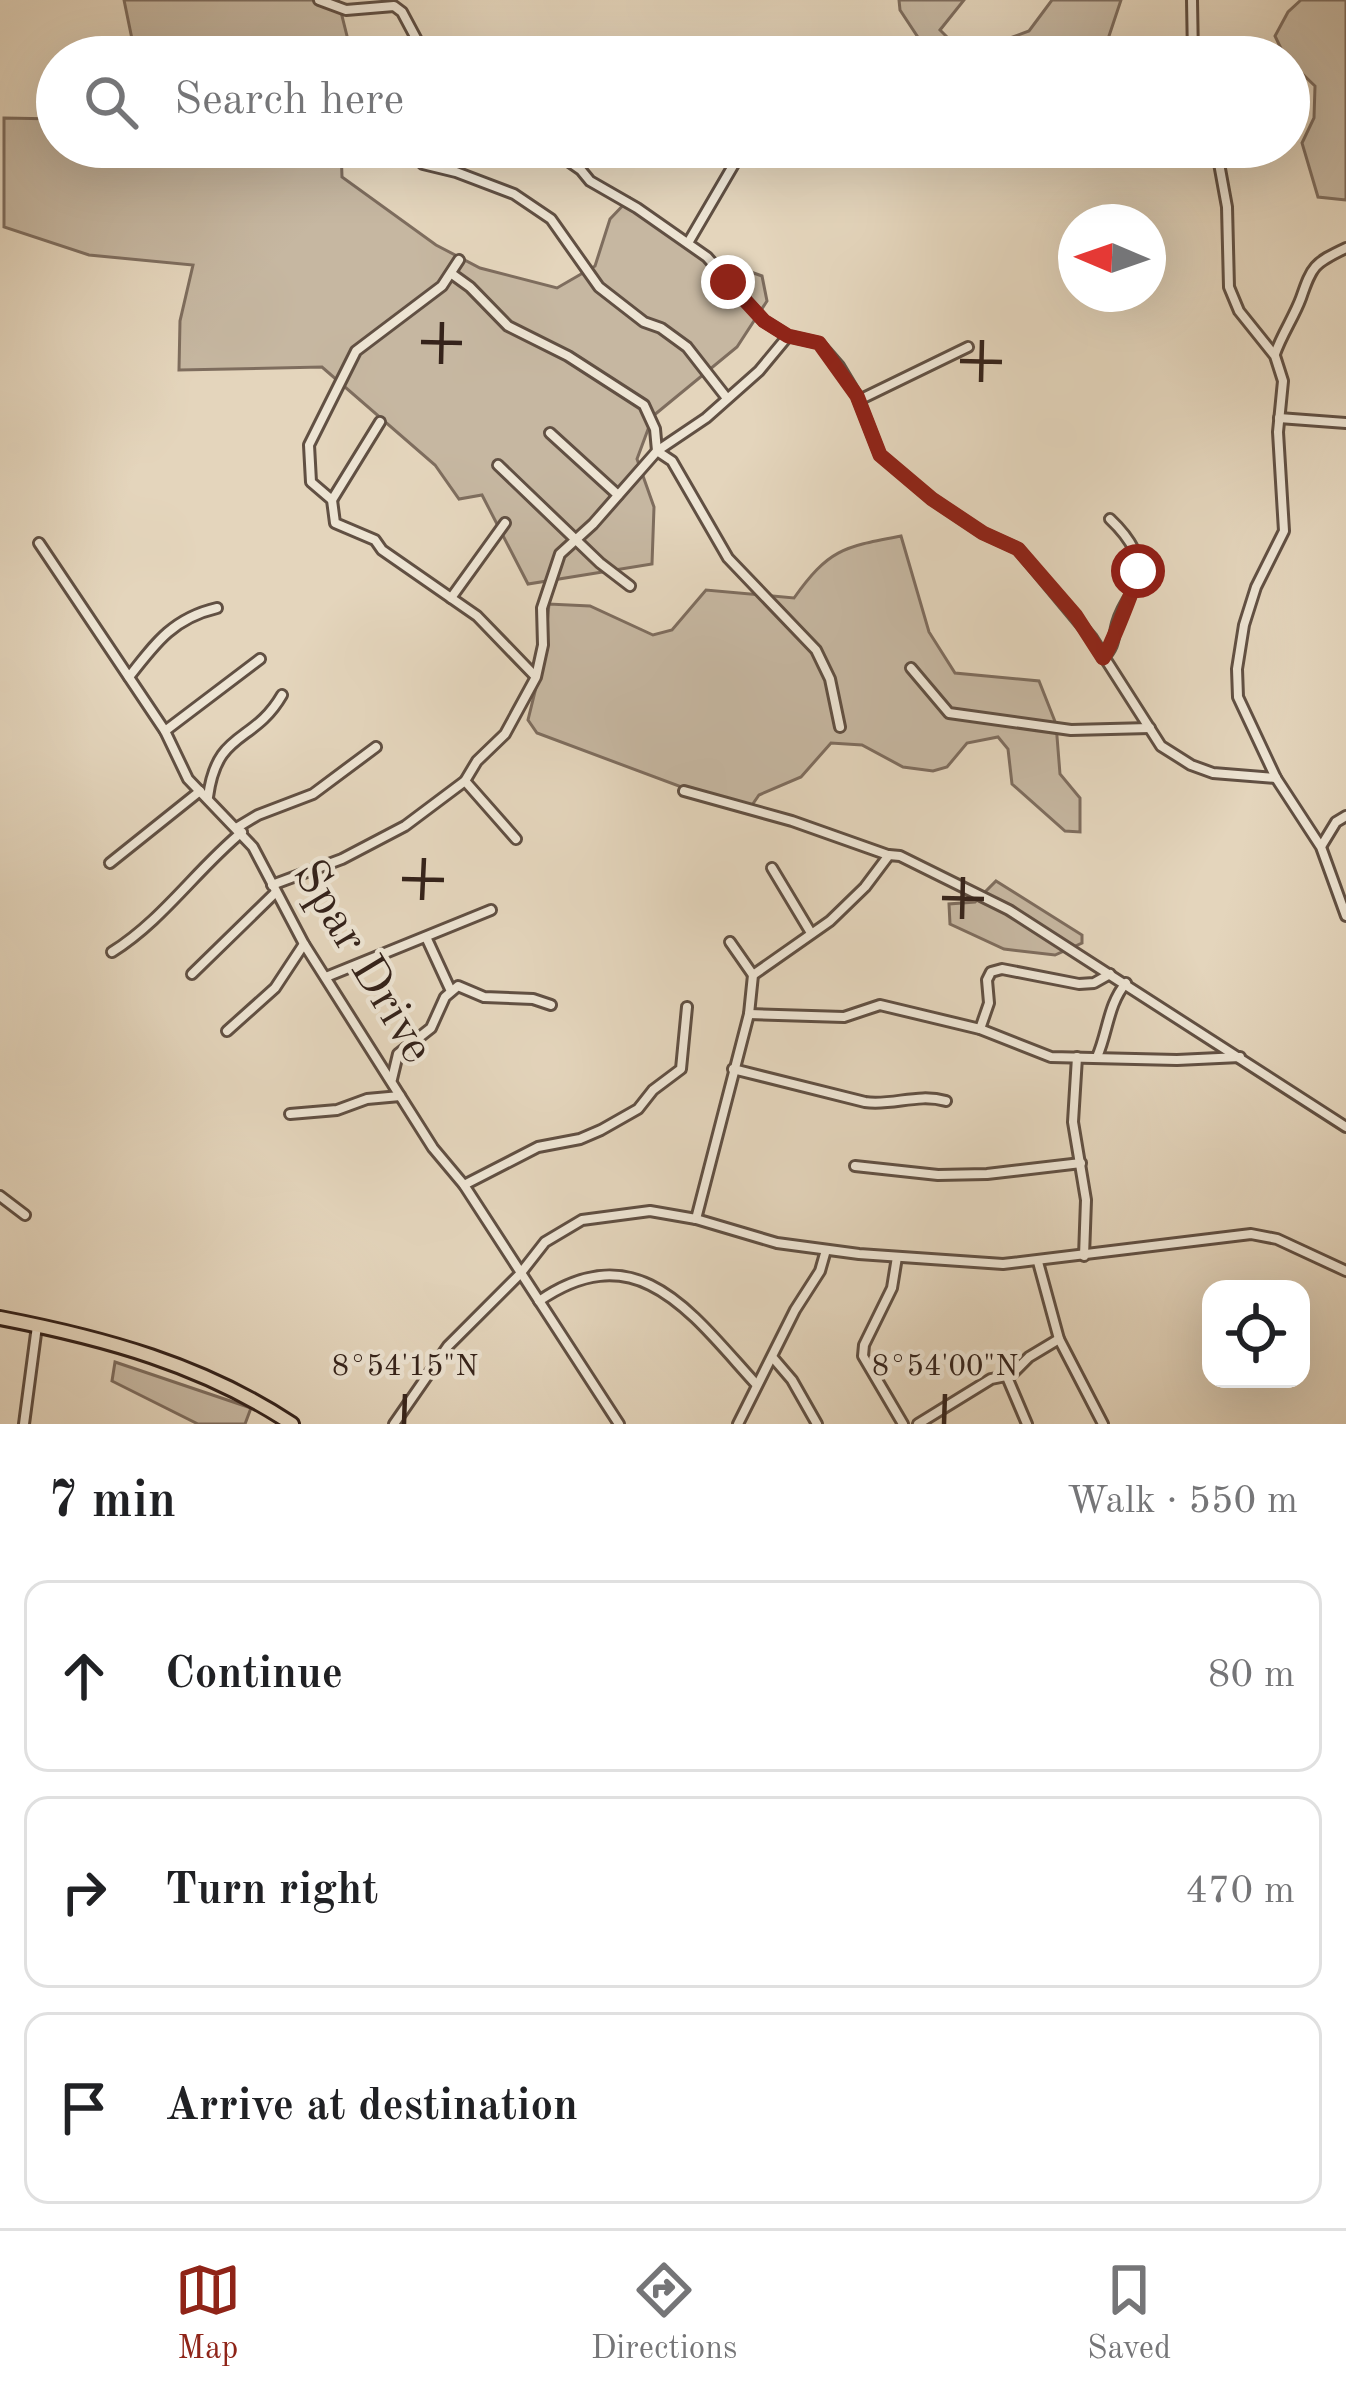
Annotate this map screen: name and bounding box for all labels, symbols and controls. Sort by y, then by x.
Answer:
search box [36,36,1310,168]
icon: search [78,69,144,135]
text: Search here [174,79,404,124]
north arrow [1058,204,1166,312]
route end [701,255,755,309]
route start [1111,544,1165,598]
street label: Spar Drive [283,852,441,1072]
map controls [1202,1280,1310,1388]
button: locate [1202,1280,1310,1388]
text: 8°54'15"N [332,1352,478,1382]
text: 8°54'00"N [872,1352,1018,1382]
text: 7 min [48,1477,176,1528]
text: Walk · 550 m [1067,1482,1298,1521]
icon: ahead [51,1643,117,1709]
text: Continue [165,1653,343,1698]
text: 80 m [1208,1656,1295,1695]
icon: right [51,1859,117,1925]
text: Turn right [165,1869,378,1914]
text: 470 m [1185,1872,1295,1911]
icon: arrive [51,2075,117,2141]
text: Arrive at destination [165,2085,578,2130]
tab: Map [175,2257,241,2370]
tab: Directions [591,2257,737,2370]
tab: Saved [1087,2257,1171,2370]

